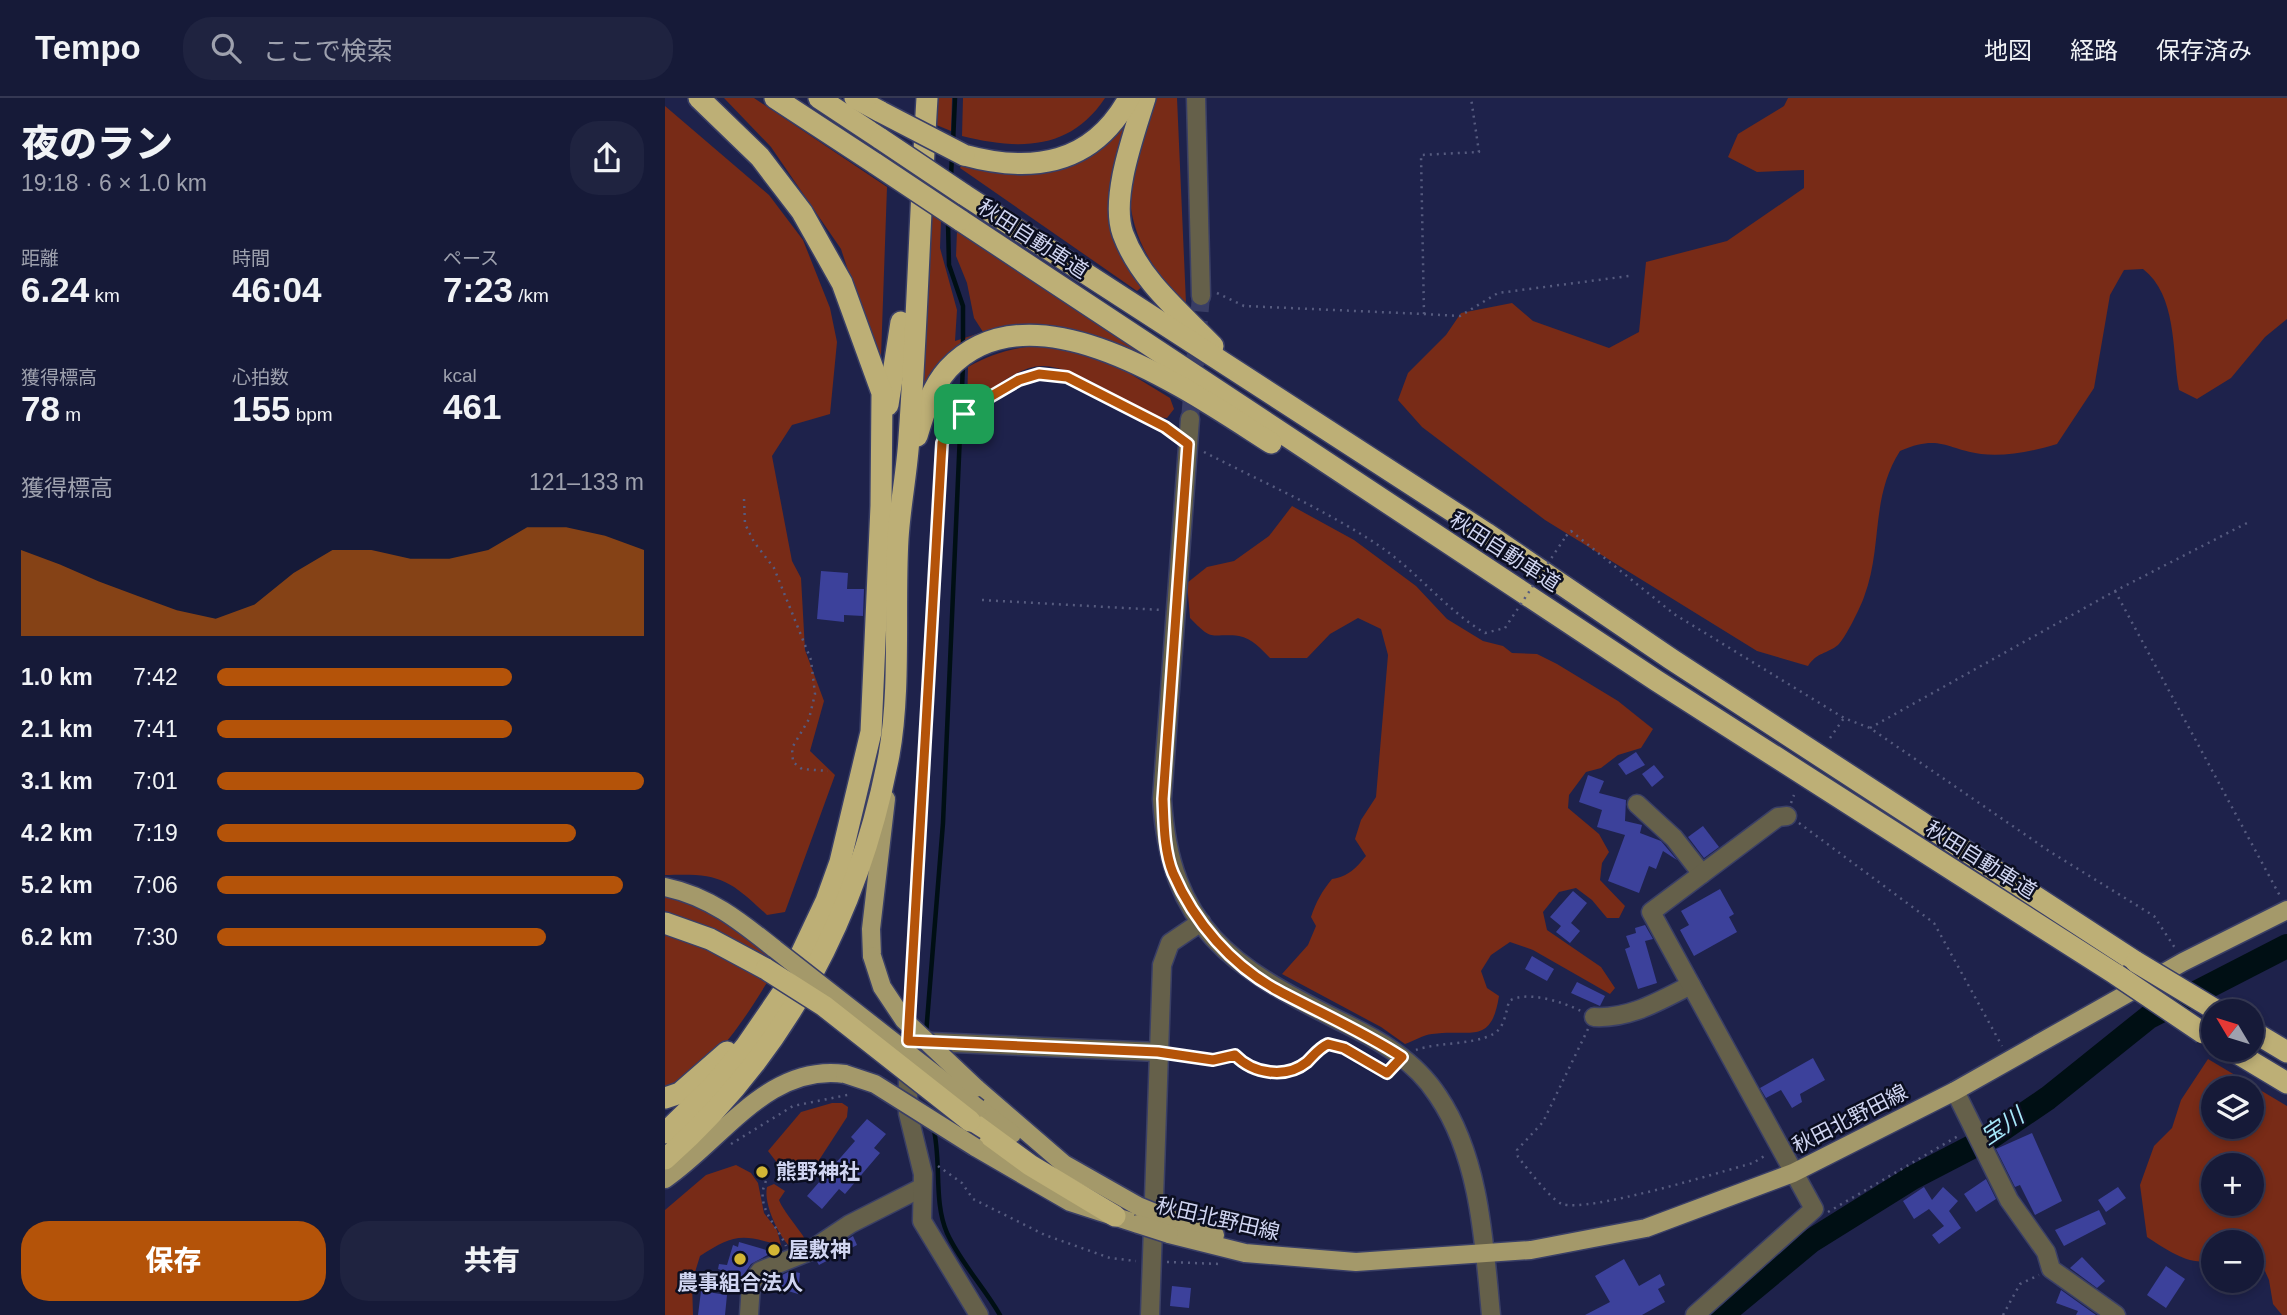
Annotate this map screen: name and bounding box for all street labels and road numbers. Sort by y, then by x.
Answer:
street label: 秋田自動車道 [974,195,1092,283]
street label: 秋田自動車道 [1446,508,1564,596]
street label: 秋田自動車道 [1922,816,2041,903]
street label: 秋田北野田線 [1788,1080,1911,1157]
street label: 秋田北野田線 [1154,1193,1282,1244]

